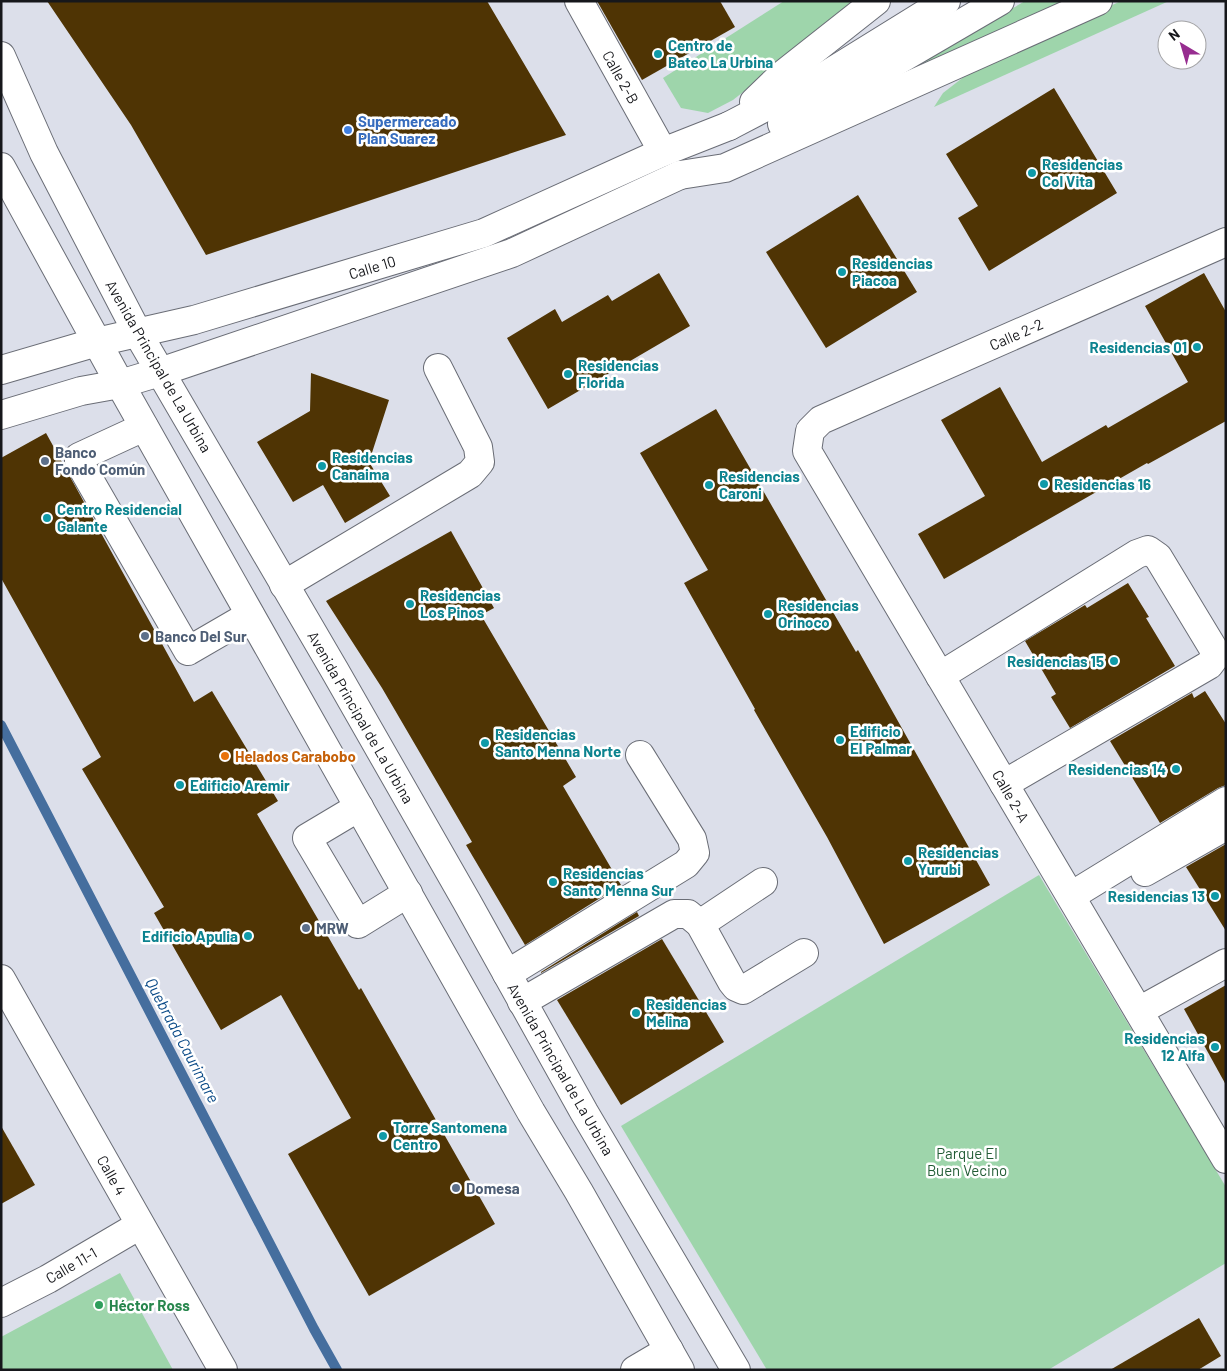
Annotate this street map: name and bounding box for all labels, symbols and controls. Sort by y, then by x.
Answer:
north arrow [1157,20,1207,70]
text: N [1165,25,1183,44]
place label: Centro de Bateo La Urbina [668,36,773,71]
street label: Calle 2-B [599,47,643,107]
marker: Centro de Bateo La Urbina [652,48,664,60]
place label: Supermercado Plan Suarez [358,112,457,147]
marker: Supermercado Plan Suarez [342,124,354,136]
place label: Residencias Col Vita [1042,155,1123,190]
marker: Residencias Col Vita [1026,167,1038,179]
street label: Calle 10 [346,251,398,283]
place label: Residencias Piacoa [852,254,933,289]
marker: Residencias Piacoa [836,266,848,278]
street label: Avenida Principal de La Urbina [102,277,216,455]
street label: Calle 2-2 [987,314,1045,354]
place label: Residencias 01 [1090,338,1187,356]
marker: Residencias 01 [1191,341,1203,353]
place label: Residencias Florida [578,356,659,391]
marker: Residencias Florida [562,368,574,380]
place label: Banco Fondo Común [55,443,145,478]
place label: Residencias Canaima [332,448,413,483]
marker: Banco Fondo Común [39,455,51,467]
marker: Residencias Canaima [316,460,328,472]
place label: Residencias Caroni [719,467,800,502]
place label: Residencias 16 [1054,475,1151,493]
marker: Residencias 16 [1038,478,1050,490]
marker: Residencias Caroni [703,479,715,491]
place label: Centro Residencial Galante [57,500,182,535]
marker: Centro Residencial Galante [41,512,53,524]
place label: Residencias Los Pinos [420,586,501,621]
place label: Residencias Orinoco [778,596,859,631]
marker: Residencias Los Pinos [404,598,416,610]
marker: Residencias Orinoco [762,608,774,620]
place label: Banco Del Sur [155,627,247,645]
street label: Avenida Principal de La Urbina [304,628,418,806]
marker: Banco Del Sur [139,630,151,642]
place label: Residencias 15 [1007,652,1104,670]
marker: Residencias 15 [1108,655,1120,667]
place label: Edificio El Palmar [850,722,912,757]
place label: Residencias Santo Menna Norte [495,725,621,760]
marker: Edificio El Palmar [834,734,846,746]
marker: Residencias Santo Menna Norte [479,737,491,749]
place label: Helados Carabobo [235,747,356,765]
marker: Helados Carabobo [219,750,231,762]
place label: Residencias 14 [1068,760,1166,778]
marker: Residencias 14 [1170,763,1182,775]
street label: Calle 2-A [989,767,1033,825]
place label: Edificio Aremir [190,776,290,794]
marker: Edificio Aremir [174,779,186,791]
place label: Residencias Yurubi [918,843,999,878]
marker: Residencias Yurubi [902,855,914,867]
place label: Residencias Santo Menna Sur [563,864,674,899]
marker: Residencias Santo Menna Sur [547,876,559,888]
place label: Residencias 13 [1108,887,1205,905]
marker: Residencias 13 [1209,890,1221,902]
place label: MRW [316,919,349,937]
marker: MRW [300,922,312,934]
place label: Edificio Apulia [142,927,238,945]
marker: Edificio Apulia [242,930,254,942]
water label: Quebrada Caurimare [142,974,224,1106]
street label: Avenida Principal de La Urbina [504,980,618,1158]
place label: Residencias Melina [646,995,727,1030]
marker: Residencias Melina [630,1007,642,1019]
place label: Residencias 12 Alfa [1124,1029,1205,1064]
marker: Residencias 12 Alfa [1209,1041,1221,1053]
place label: Torre Santomena Centro [393,1118,507,1153]
marker: Torre Santomena Centro [377,1130,389,1142]
park label: Parque El Buen Vecino [927,1144,1007,1179]
street label: Calle 4 [94,1152,130,1198]
place label: Domesa [466,1179,520,1197]
marker: Domesa [450,1182,462,1194]
street label: Calle 11-1 [42,1243,100,1287]
place label: Héctor Ross [109,1296,190,1314]
marker: Héctor Ross [93,1299,105,1311]

